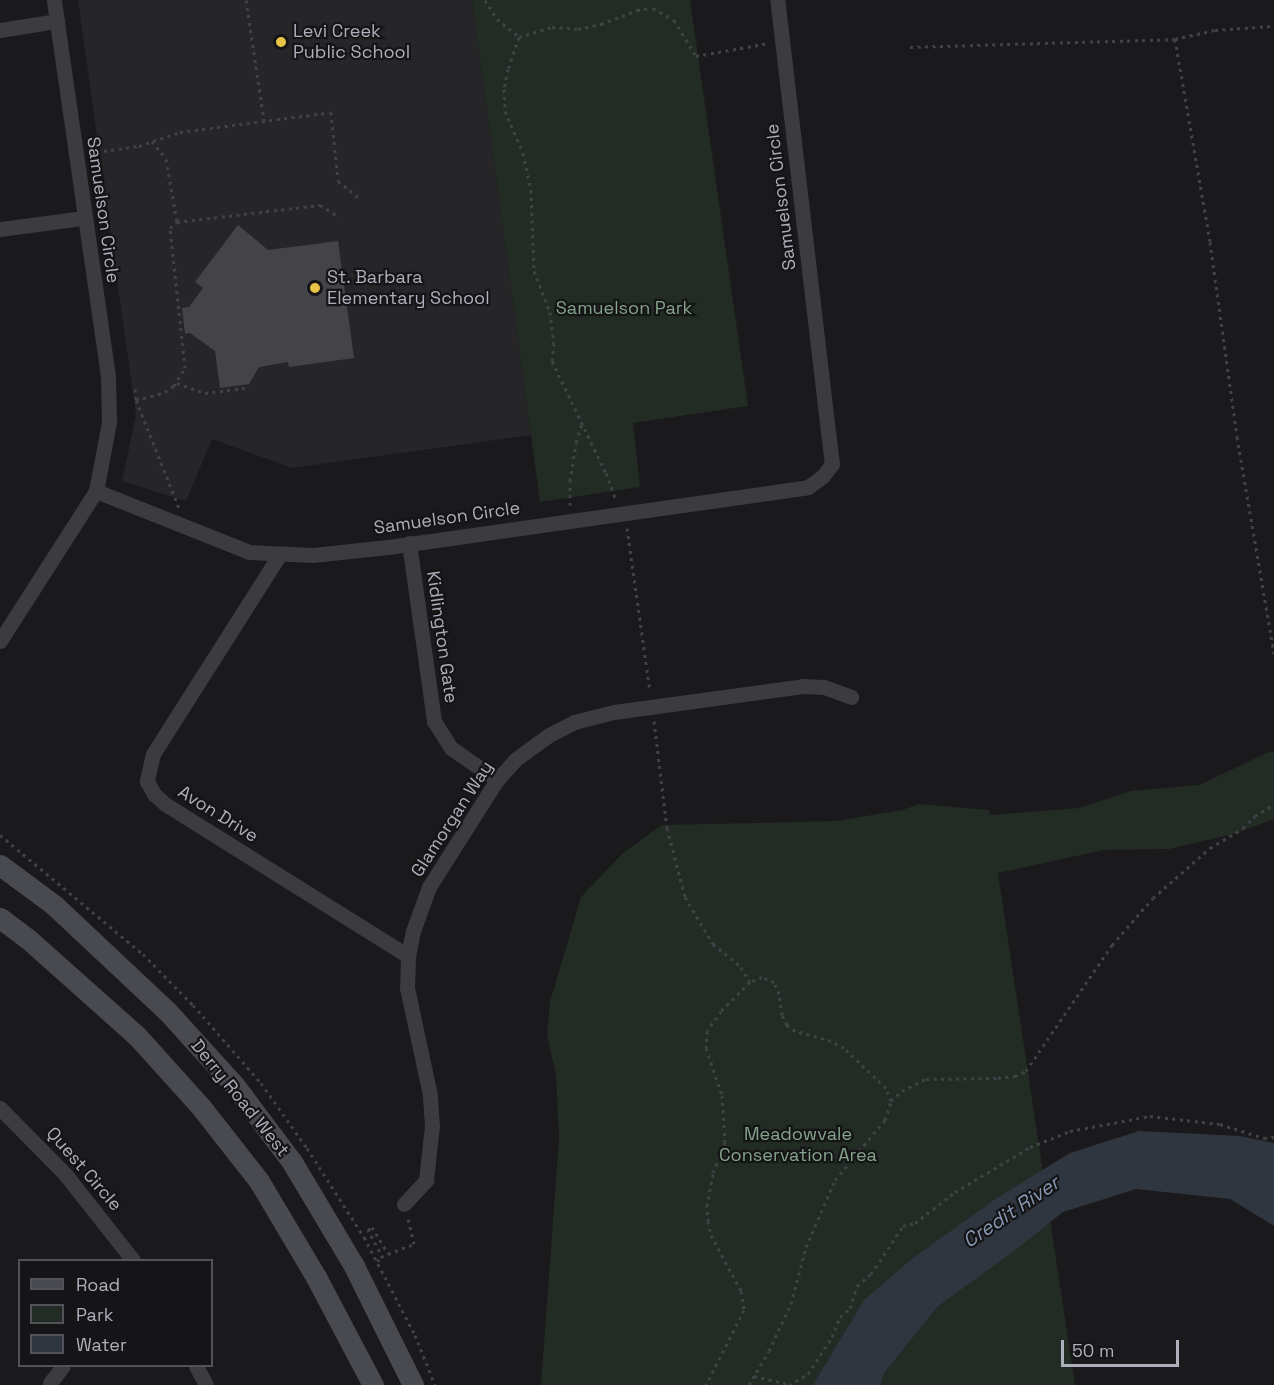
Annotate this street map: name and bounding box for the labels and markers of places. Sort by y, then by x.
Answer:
place label: Levi Creek Public School [293,21,410,63]
marker: Levi Creek Public School [274,35,288,49]
place label: St. Barbara Elementary School [327,267,490,310]
marker: St. Barbara Elementary School [308,281,322,295]

